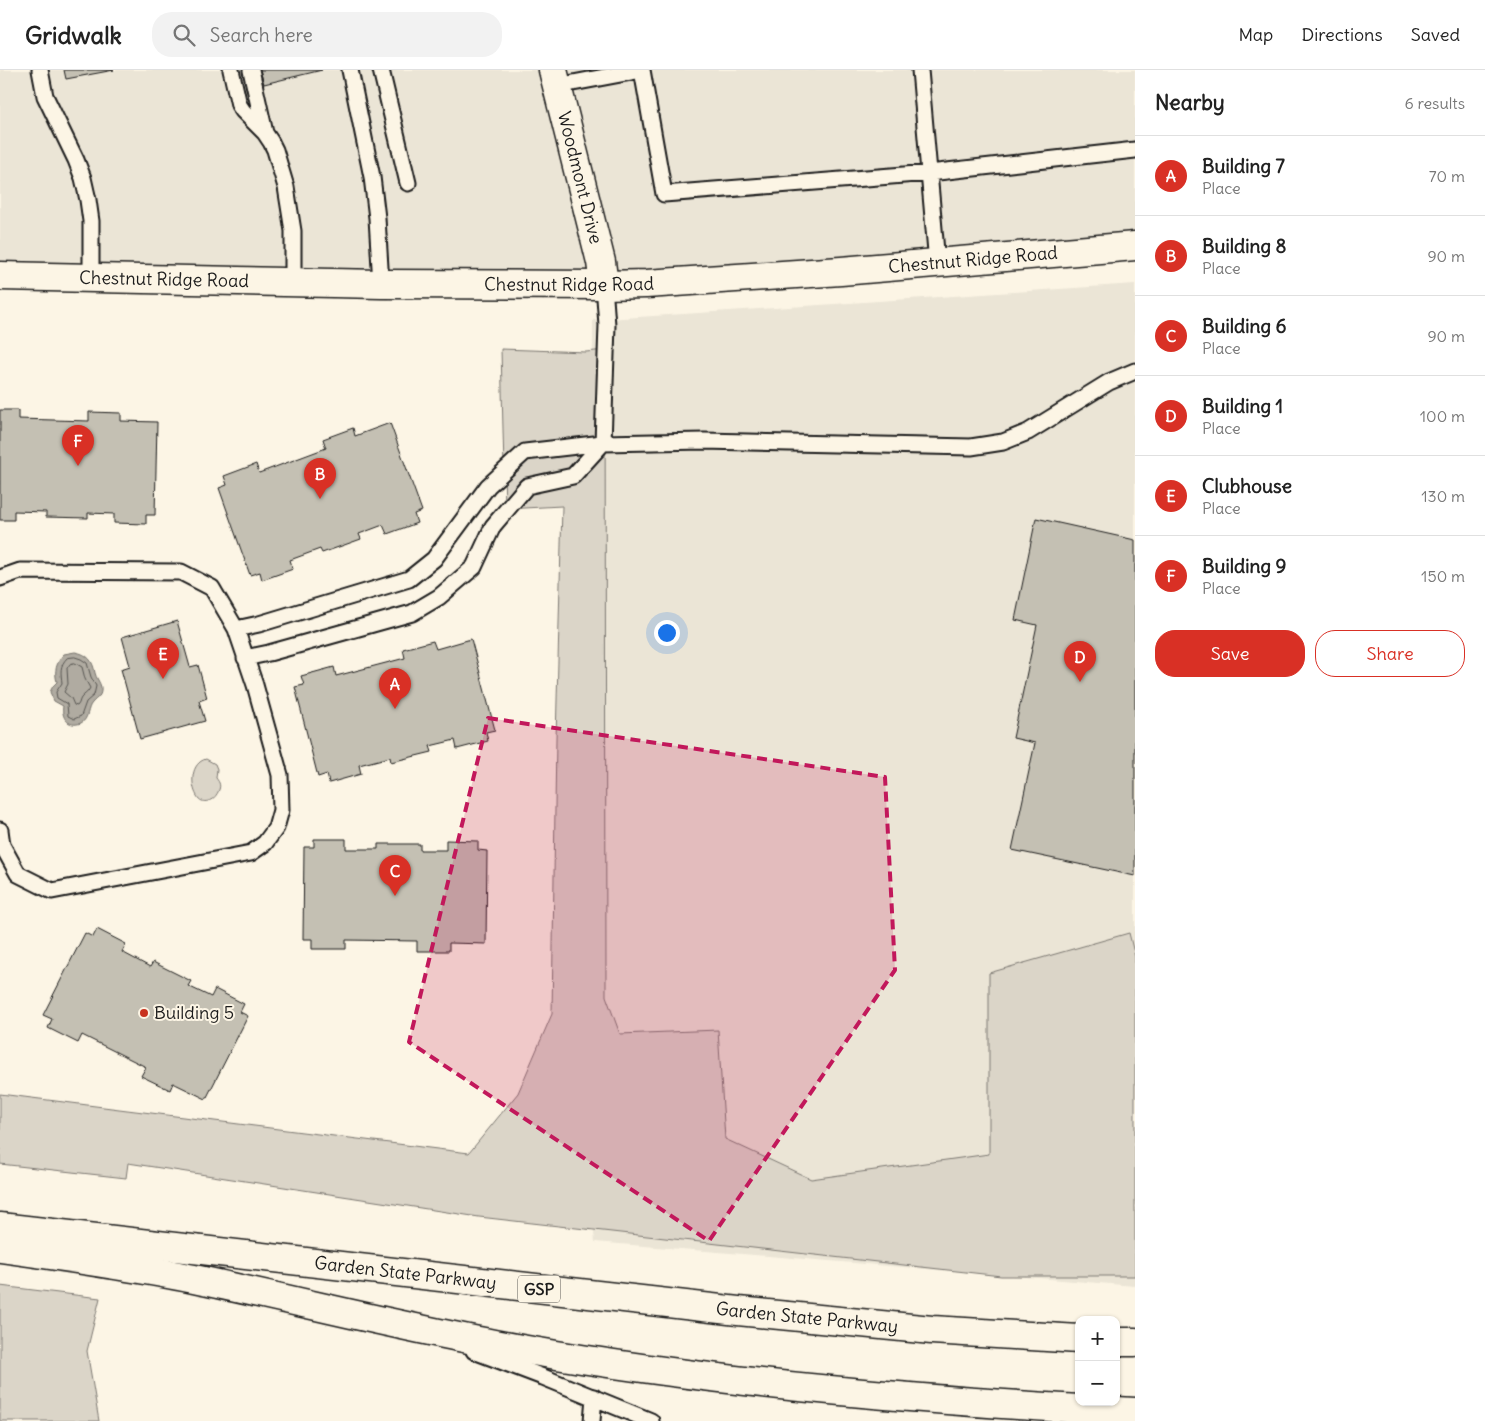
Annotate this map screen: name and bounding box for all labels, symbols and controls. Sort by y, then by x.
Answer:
search box [152,12,502,57]
text: Gridwalk [25,20,122,50]
icon: search [170,21,198,49]
text: Search here [210,23,313,47]
text: Map [1238,23,1273,46]
text: Directions [1301,23,1383,46]
text: Saved [1411,23,1460,46]
text: Nearby [1155,89,1225,116]
text: 6 results [1404,93,1465,113]
street label: Woodmont Drive [553,109,608,246]
text: Building 7 [1202,154,1285,178]
text: A [1166,166,1176,186]
text: 70 m [1429,166,1465,186]
text: Place [1202,178,1241,198]
text: Building 8 [1202,234,1287,258]
street label: Chestnut Ridge Road [887,241,1059,278]
text: B [1166,246,1176,266]
text: 90 m [1427,246,1465,266]
text: Place [1202,258,1241,278]
street label: Chestnut Ridge Road [79,266,250,292]
street label: Chestnut Ridge Road [484,271,655,296]
text: Building 6 [1202,314,1287,338]
text: C [1166,326,1176,346]
text: 90 m [1427,326,1465,346]
text: Place [1202,338,1241,358]
text: Building 1 [1202,394,1283,418]
text: D [1165,406,1177,426]
text: 100 m [1420,406,1465,426]
text: Place [1202,418,1241,438]
pin: F [62,425,94,466]
pin: B [304,458,336,499]
text: Clubhouse [1202,474,1292,498]
text: E [1166,486,1176,506]
text: 130 m [1421,486,1465,506]
text: Place [1202,498,1241,518]
text: Building 9 [1202,554,1287,578]
text: F [1166,566,1176,586]
text: 150 m [1421,566,1465,586]
text: Place [1202,578,1241,598]
your location [654,620,680,646]
button: Save [1155,630,1305,677]
button: Share [1315,630,1465,677]
pin: E [147,638,179,679]
pin: D [1064,641,1096,682]
pin: A [379,668,411,709]
pin: C [379,855,411,896]
place label: Building 5 [154,1001,234,1024]
marker: Building 5 [138,1007,150,1019]
street label: Garden State Parkway [313,1251,498,1294]
road number: GSP [518,1276,560,1302]
street label: Garden State Parkway [715,1297,899,1338]
map controls [1075,1316,1120,1406]
button: + [1075,1316,1120,1361]
button: − [1075,1361,1120,1406]

